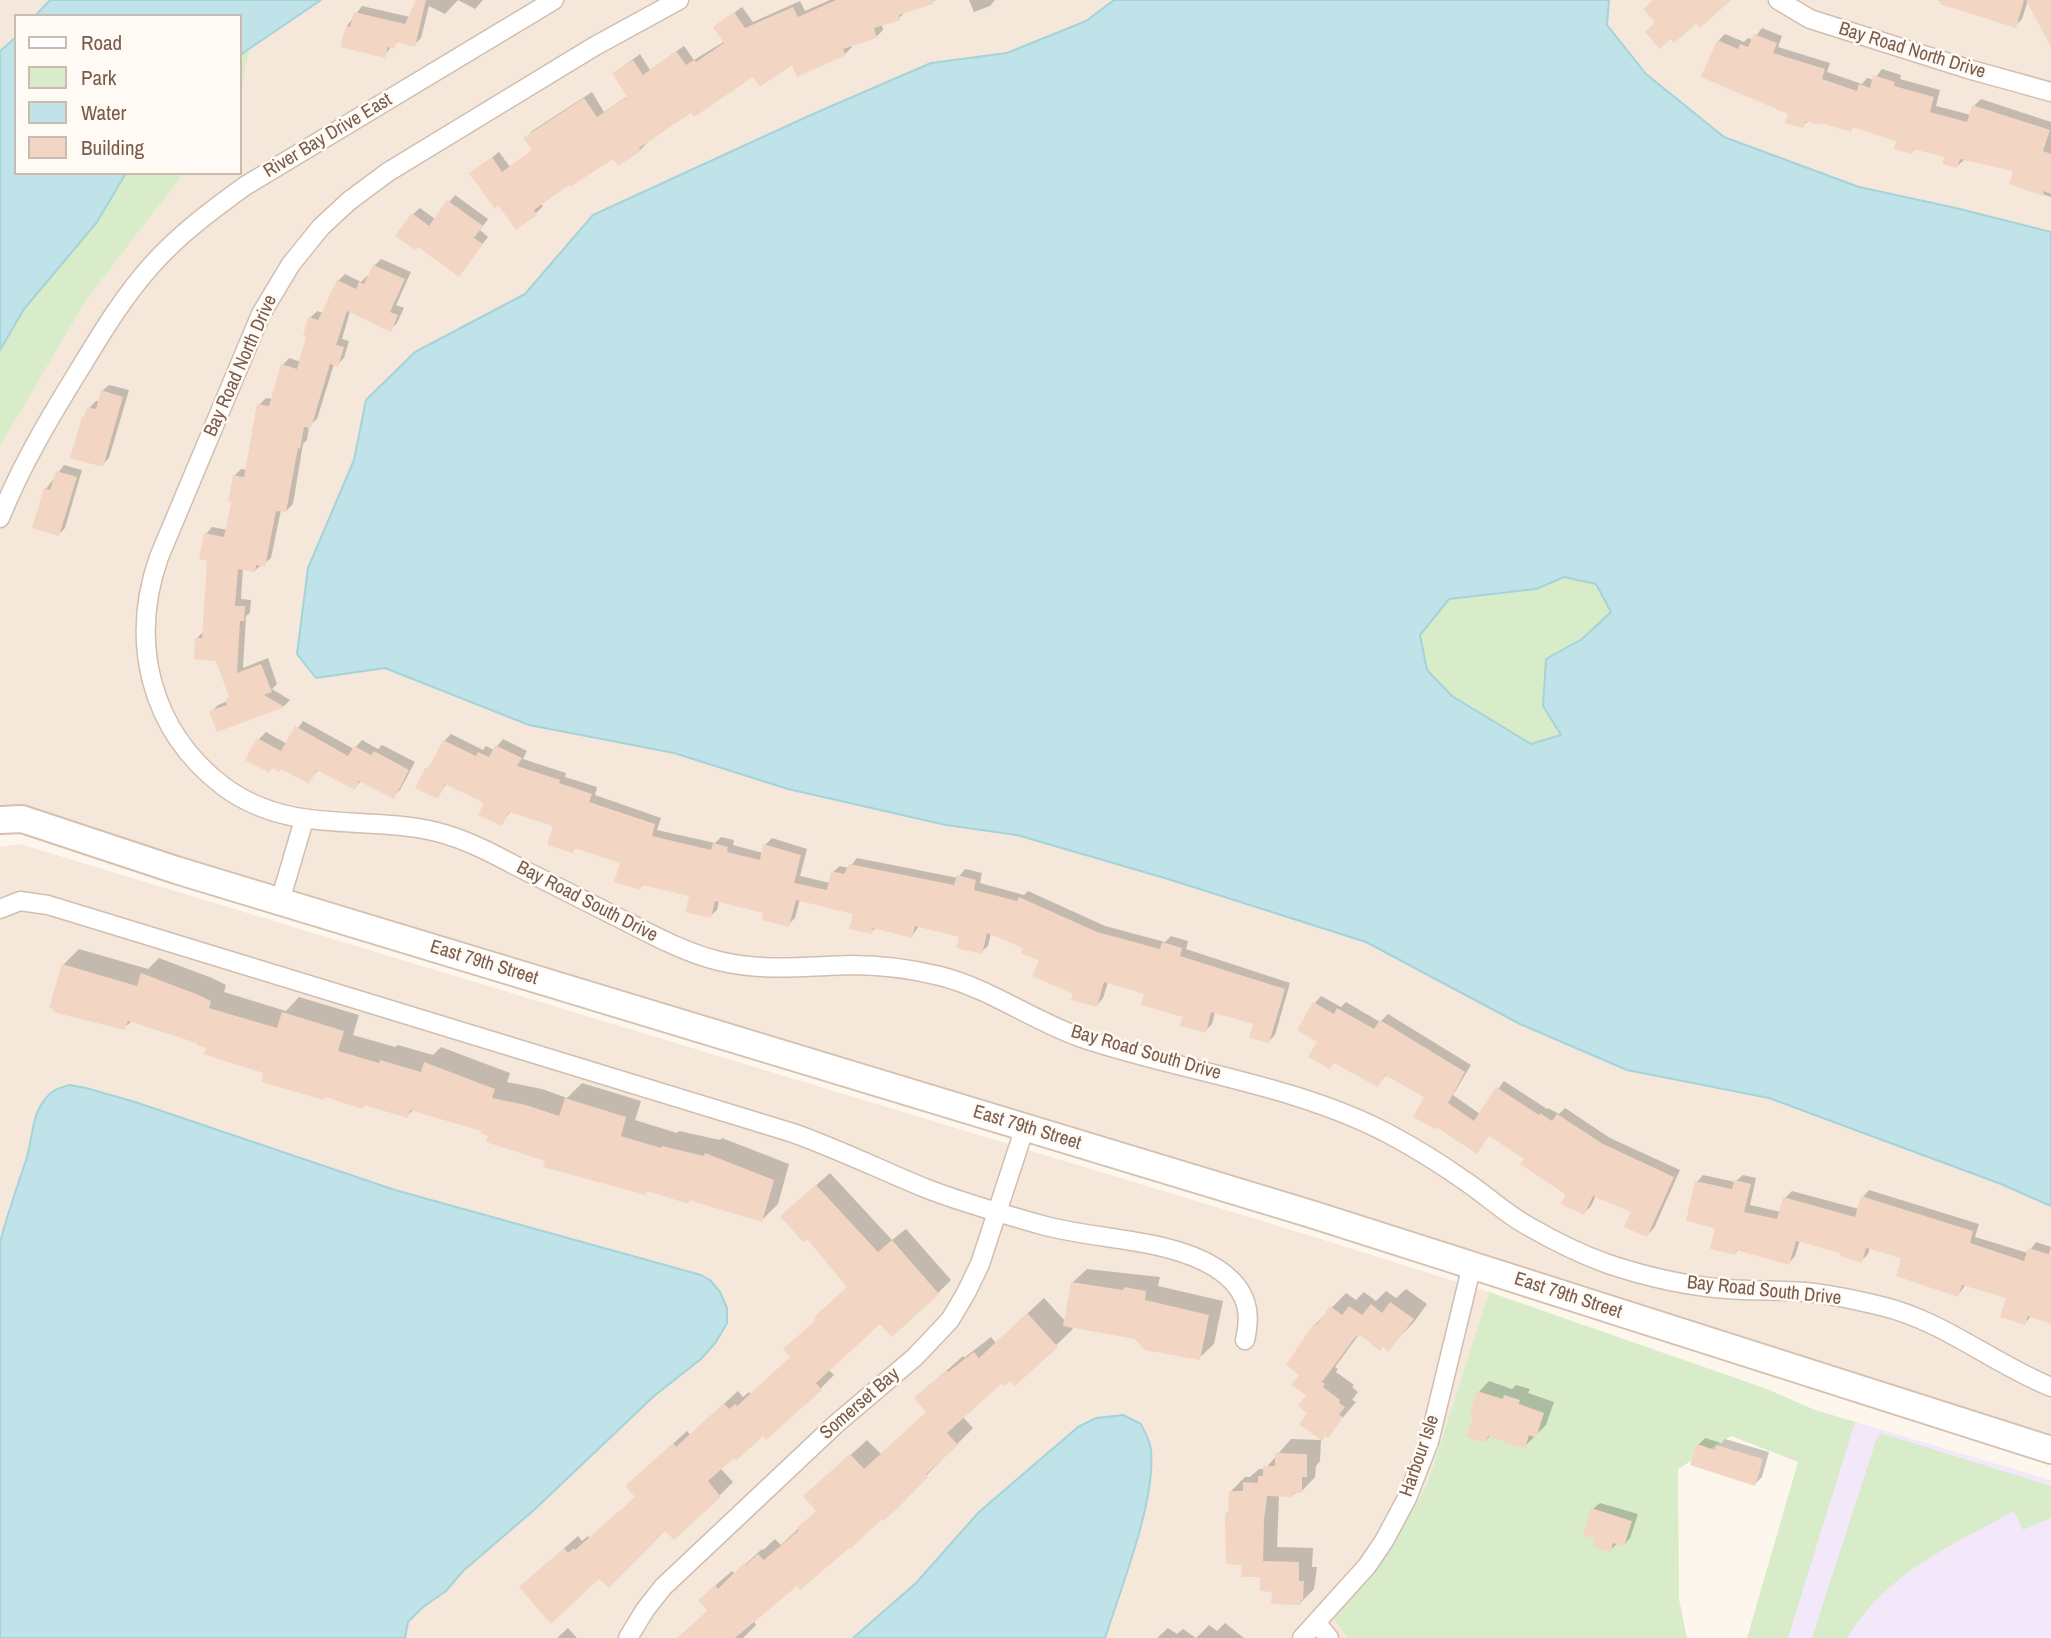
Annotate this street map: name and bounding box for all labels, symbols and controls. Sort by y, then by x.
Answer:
legend [14,14,242,175]
street label: Bay Road North Drive [1836,18,1988,84]
text: Road [81,28,122,57]
text: Park [81,63,116,92]
street label: River Bay Drive East [260,89,396,183]
text: Water [81,98,126,127]
text: Building [81,133,144,162]
street label: Bay Road North Drive [200,292,282,440]
street label: Bay Road South Drive [513,857,661,947]
street label: East 79th Street [427,936,541,990]
street label: Bay Road South Drive [1068,1021,1224,1085]
street label: East 79th Street [970,1101,1084,1155]
street label: East 79th Street [1511,1268,1625,1324]
street label: Bay Road South Drive [1686,1272,1842,1310]
street label: Somerset Bay [816,1363,904,1445]
street label: Harbour Isle [1395,1412,1445,1500]

